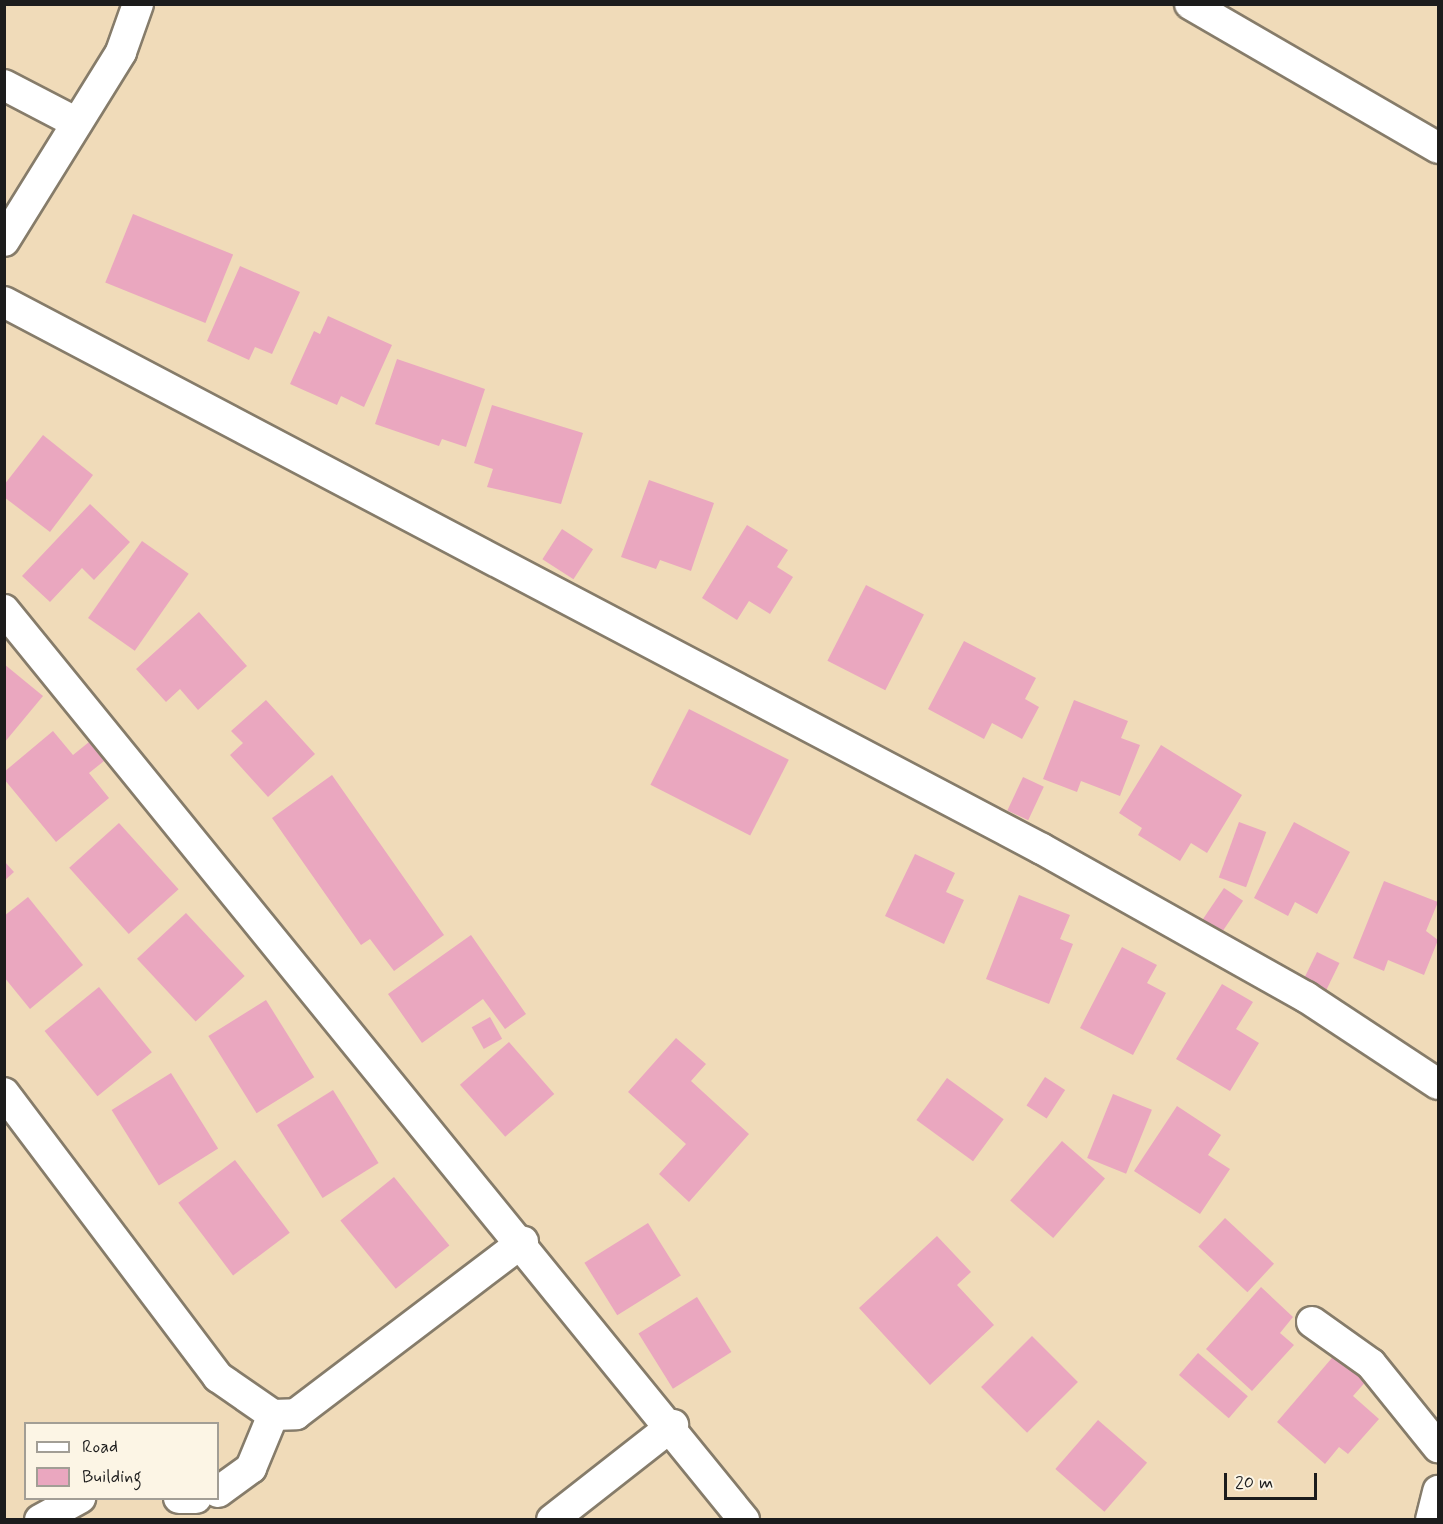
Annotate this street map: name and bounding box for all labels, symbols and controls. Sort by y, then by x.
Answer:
legend [24,1422,219,1500]
text: Road [82,1435,118,1459]
scale bar [1227,1461,1320,1499]
text: Building [82,1465,142,1489]
text: 20 m [1235,1471,1273,1495]

